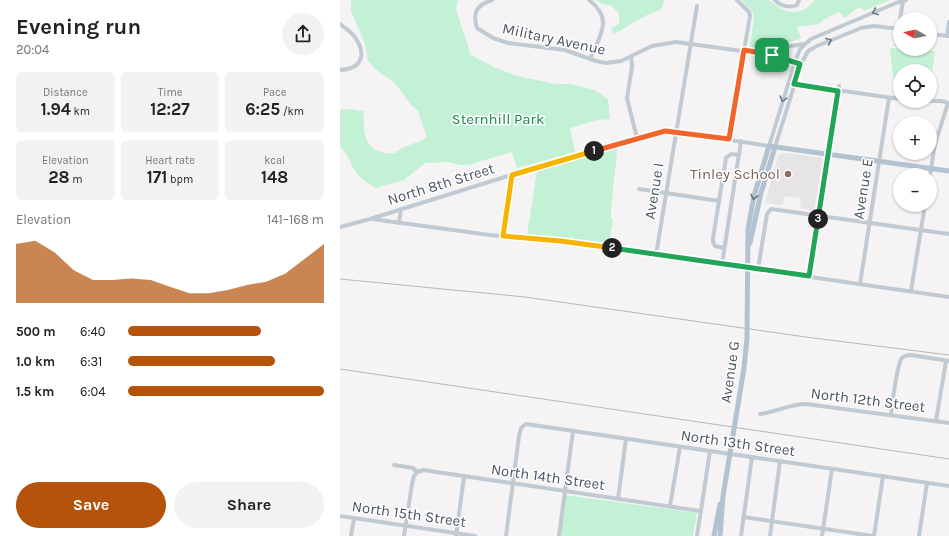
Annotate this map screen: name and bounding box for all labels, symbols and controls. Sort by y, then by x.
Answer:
one-way arrow [872,7,879,15]
north arrow [893,12,937,56]
map controls [893,12,937,212]
button: share [282,13,324,55]
text: Evening run [16,14,141,40]
street label: Military Avenue [501,19,607,59]
one-way arrow [826,37,833,45]
pin [755,38,789,72]
text: 20:04 [16,42,49,57]
icon: arrive [761,44,783,66]
button: locate [893,64,937,108]
text: Distance [43,86,88,99]
text: Time [158,86,182,99]
text: Pace [263,86,286,99]
one-way arrow [779,95,787,102]
text: 1.94 [41,99,71,119]
text: 12:27 [150,99,190,119]
text: 6:25 [245,99,280,119]
text: km [71,105,90,118]
text: /km [280,105,304,118]
park label: Sternhill Park [452,110,544,128]
button: + [893,116,937,160]
pin: 1 [584,141,604,161]
text: 1 [592,144,596,157]
text: Elevation [42,154,89,167]
text: Heart rate [145,154,195,167]
text: kcal [264,154,285,167]
street label: Avenue E [849,157,877,221]
street label: North 8th Street [385,159,497,209]
street label: Avenue I [641,161,667,221]
place label: Tinley School [690,165,780,183]
text: 28 [48,167,70,187]
text: 171 [147,167,167,187]
text: 148 [261,167,288,187]
button: − [893,168,937,212]
marker: Tinley School [783,169,793,179]
text: m [70,173,82,186]
text: bpm [167,173,193,186]
one-way arrow [750,193,759,200]
pin: 3 [808,209,828,229]
text: Elevation [16,212,71,227]
text: 141–168 m [267,212,324,227]
text: 3 [815,212,821,225]
pin: 2 [602,238,622,258]
text: 2 [609,241,615,254]
text: 500 m [16,324,56,339]
text: 6:40 [80,324,105,339]
street label: Avenue G [717,340,743,404]
text: 1.0 km [16,354,55,369]
text: 6:31 [80,354,102,369]
text: 1.5 km [16,384,54,399]
text: 6:04 [80,384,105,399]
street label: North 12th Street [810,384,927,416]
street label: North 13th Street [680,426,797,460]
street label: North 14th Street [490,460,606,494]
button: Save [16,482,166,528]
button: Share [174,482,324,528]
street label: North 15th Street [351,497,468,531]

